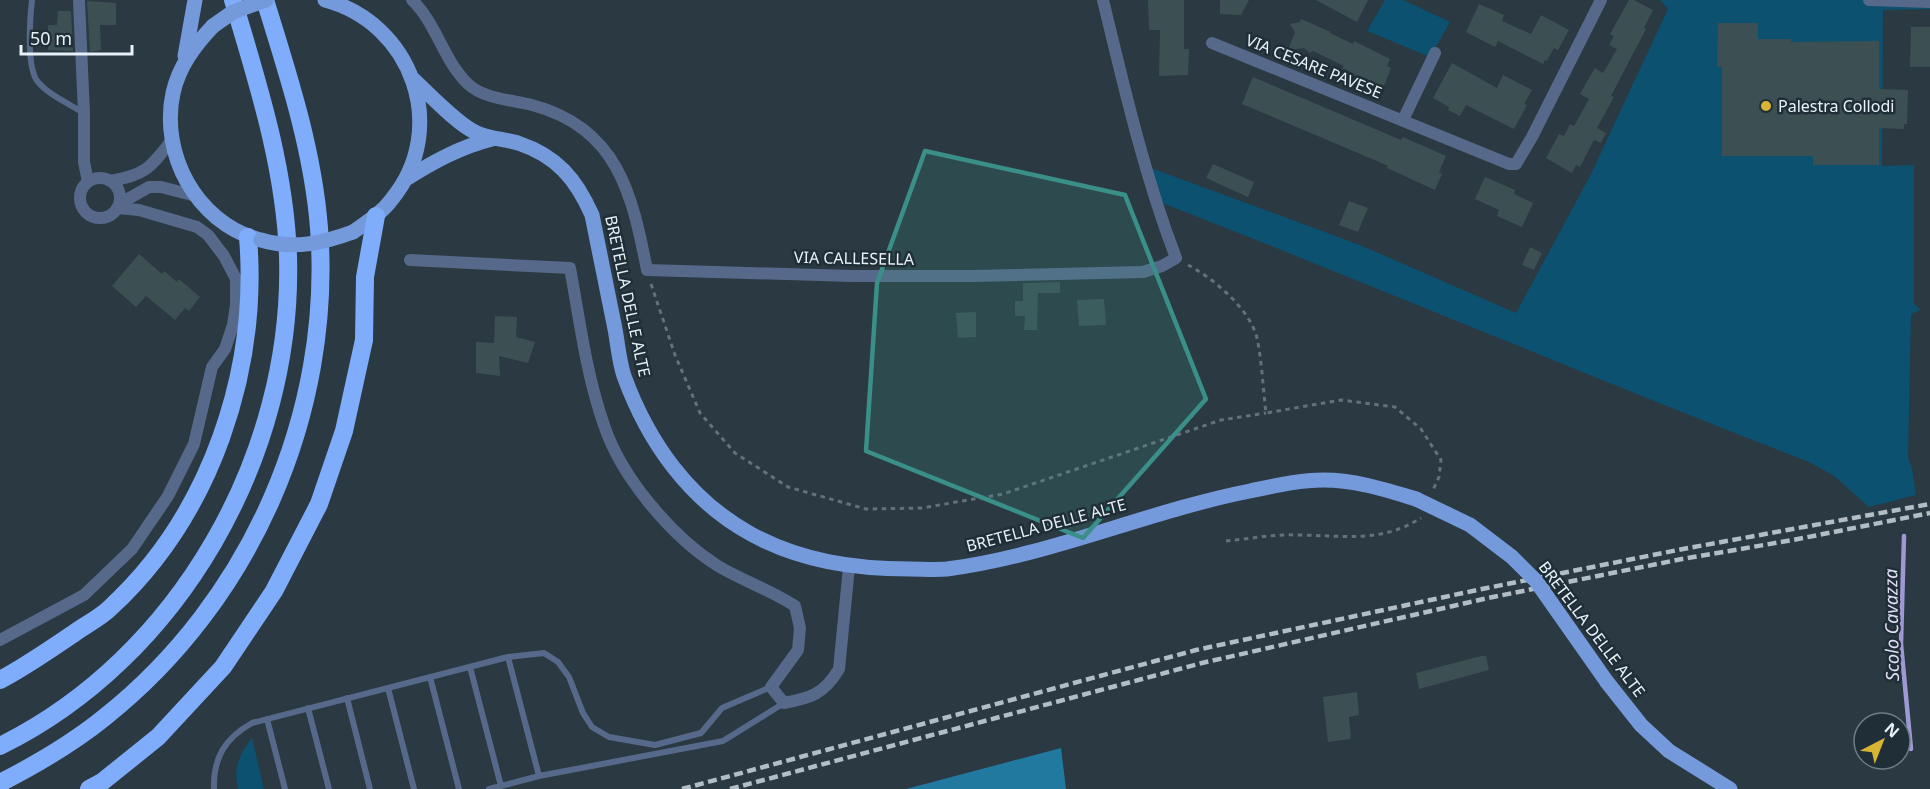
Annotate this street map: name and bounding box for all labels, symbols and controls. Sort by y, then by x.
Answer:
scale bar [21,18,132,56]
text: 50 m [30,26,72,50]
street label: VIA CESARE PAVESE [1243,29,1385,103]
place label: Palestra Collodi [1778,95,1894,117]
marker: Palestra Collodi [1759,99,1773,113]
street label: BRETELLA DELLE ALTE [600,213,656,379]
street label: VIA CALLESELLA [794,246,915,270]
street label: BRETELLA DELLE ALTE [964,493,1128,557]
street label: BRETELLA DELLE ALTE [1534,557,1650,701]
water label: Scolo Cavazza [1878,569,1904,681]
north arrow [1852,711,1912,771]
text: N [1880,717,1904,742]

